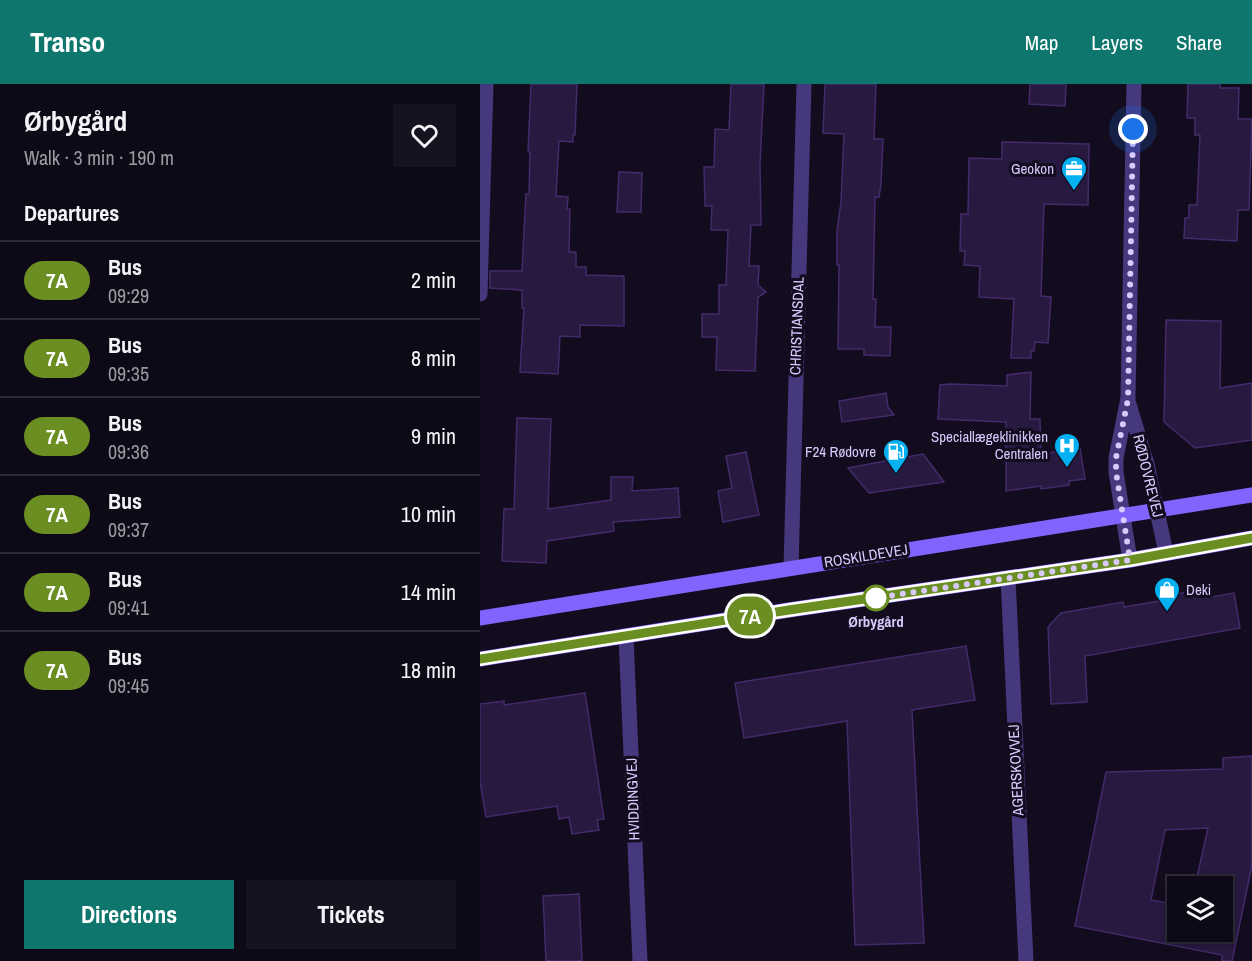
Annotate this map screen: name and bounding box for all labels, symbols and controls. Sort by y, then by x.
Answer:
text: Transo [30,23,105,61]
text: Map [1025,28,1058,57]
text: Layers [1091,28,1143,57]
text: Share [1176,28,1222,57]
text: Ørbygård [24,102,127,140]
button: heart [393,104,456,167]
your location [1118,114,1148,144]
text: Walk · 3 min · 190 m [24,144,174,171]
office icon: Geokon [1059,154,1089,192]
place label: Geokon [1011,158,1054,179]
text: Departures [24,198,119,228]
text: Bus [108,252,142,282]
text: 2 min [411,265,456,295]
text: 7A [46,266,68,295]
street label: CHRISTIANSDAL [784,276,809,376]
text: 09:29 [108,282,149,309]
text: Bus [108,330,142,360]
text: 8 min [411,343,456,373]
text: 7A [46,344,68,373]
text: 09:35 [108,360,149,387]
text: Bus [108,408,142,438]
text: 9 min [411,421,456,451]
text: 7A [46,422,68,451]
place label: Speciallægeklinikken Centralen [931,426,1048,464]
hospital icon: Speciallægeklinikken Centralen [1052,431,1082,469]
street label: RØDOVREVEJ [1128,432,1169,520]
fuel station icon: F24 Rødovre [881,437,911,475]
text: 09:36 [108,438,149,465]
place label: F24 Rødovre [805,441,876,462]
text: Bus [108,486,142,516]
text: 10 min [401,499,456,529]
text: 7A [46,500,68,529]
text: 09:37 [108,516,149,543]
street label: ROSKILDEVEJ [822,539,909,573]
text: Bus [108,564,142,594]
shop icon: Deki [1152,575,1182,613]
text: 14 min [401,577,456,607]
text: 7A [46,578,68,607]
place label: Deki [1186,579,1211,600]
marker: Ørbygård [863,585,889,611]
text: 09:41 [108,594,149,621]
line badge: 7A [723,596,777,636]
text: 7A [739,602,761,631]
place label: Ørbygård [848,611,904,632]
text: Bus [108,642,142,672]
text: 18 min [401,655,456,685]
text: 7A [46,656,68,685]
text: 09:45 [108,672,149,699]
street label: AGERSKOVVEJ [1003,724,1028,817]
street label: HVIDDINGVEJ [621,757,644,841]
map controls [1167,876,1233,942]
button: layers [1167,876,1233,942]
button: Directions [24,880,234,949]
button: Tickets [246,880,456,949]

